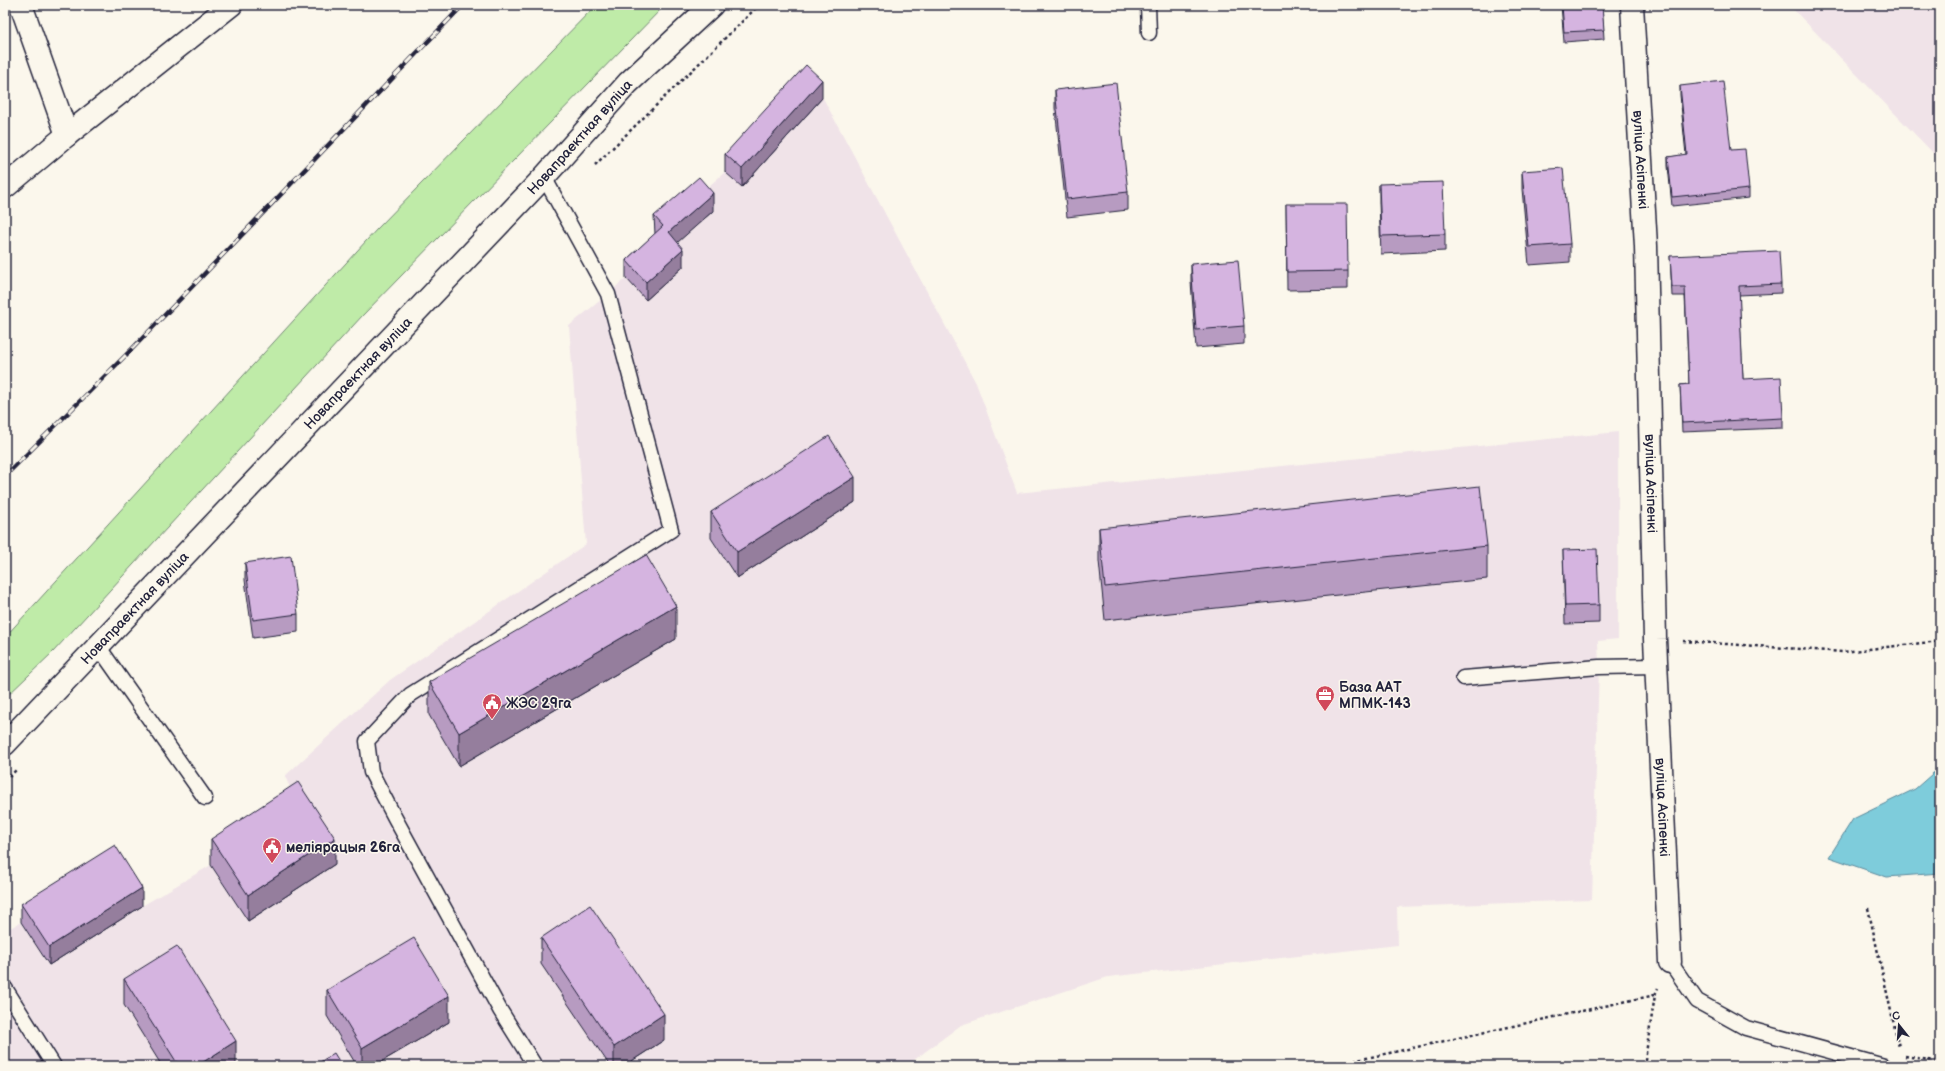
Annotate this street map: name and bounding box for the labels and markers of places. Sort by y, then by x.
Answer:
place label: База ААТ МПМК-143 [1339,679,1411,712]
office icon: База ААТ МПМК-143 [1314,684,1336,712]
public building icon: ЖЭС 29га [481,692,503,720]
place label: ЖЭС 29га [506,695,572,712]
public building icon: меліярацыя 26га [261,836,283,864]
place label: меліярацыя 26га [286,839,401,856]

